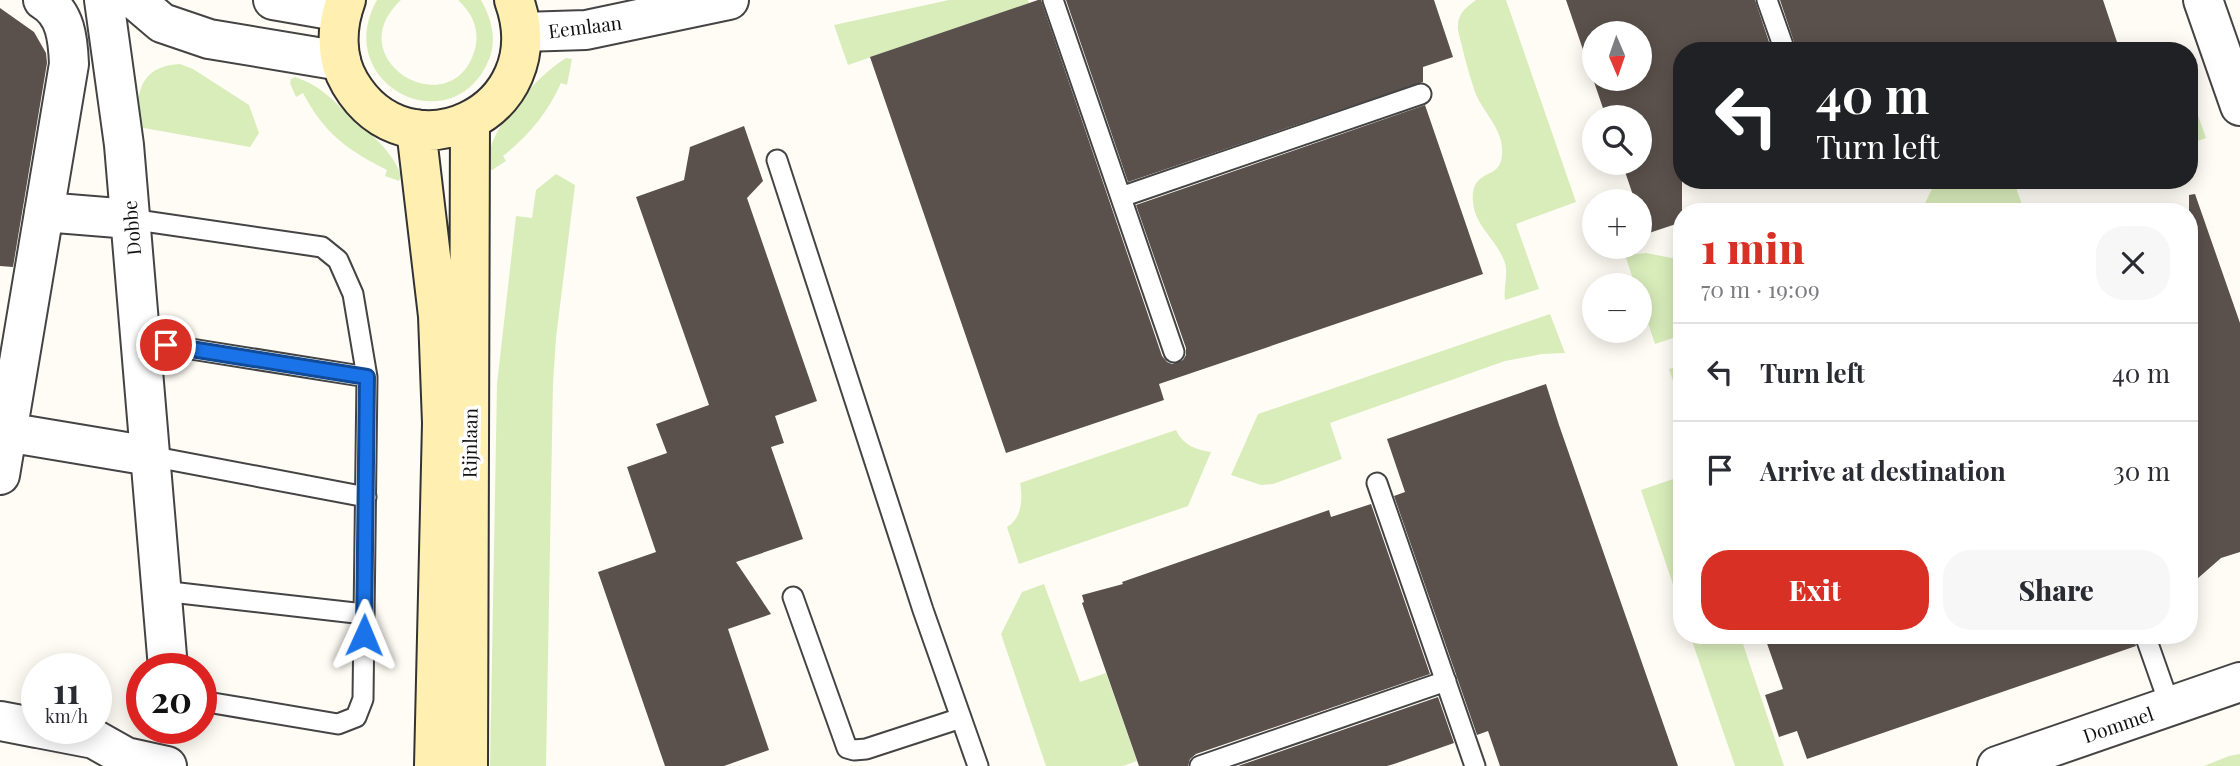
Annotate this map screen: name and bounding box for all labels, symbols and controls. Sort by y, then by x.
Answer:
street label: Eemlaan [547,9,624,43]
north arrow [1582,21,1652,91]
map controls [1582,21,1652,343]
text: 40 m [1816,61,1929,126]
icon: left [1701,70,1792,161]
button: search [1582,105,1652,175]
text: Turn left [1816,124,1940,167]
button: + [1582,189,1652,259]
street label: Dobbe [116,199,146,257]
text: 1 min [1701,219,1805,275]
button: close [2096,226,2170,300]
button: − [1582,273,1652,343]
text: 70 m · 19:09 [1701,273,1820,304]
pin [136,315,196,375]
icon: arrive [147,326,185,364]
icon: left [1701,353,1739,391]
text: Turn left [1760,355,1865,390]
text: 40 m [2112,355,2170,390]
street label: Rijnlaan [455,407,483,478]
icon: arrive [1701,451,1739,489]
text: Arrive at destination [1760,453,2006,488]
text: 30 m [2113,453,2170,488]
button: Exit [1701,550,1929,630]
button: Share [1943,550,2170,630]
position arrow [327,598,401,672]
speed limit sign: 20 [126,653,217,744]
text: 11 [53,666,80,713]
street label: Dommel [2079,700,2157,748]
text: km/h [45,704,88,728]

